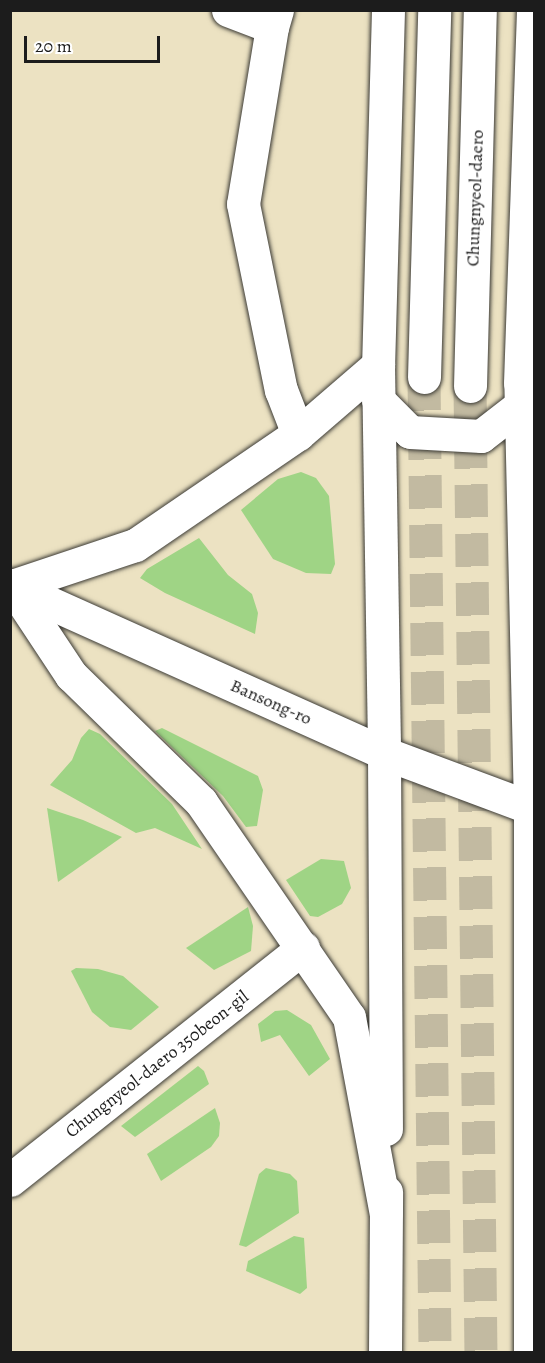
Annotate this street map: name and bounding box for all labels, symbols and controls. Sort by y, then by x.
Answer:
scale bar [27,24,164,62]
text: 20 m [35,34,72,58]
street label: Chungnyeol-daero [462,129,488,267]
street label: Bansong-ro [227,675,315,729]
street label: Chungnyeol-daero 350beon-gil [61,986,253,1142]

